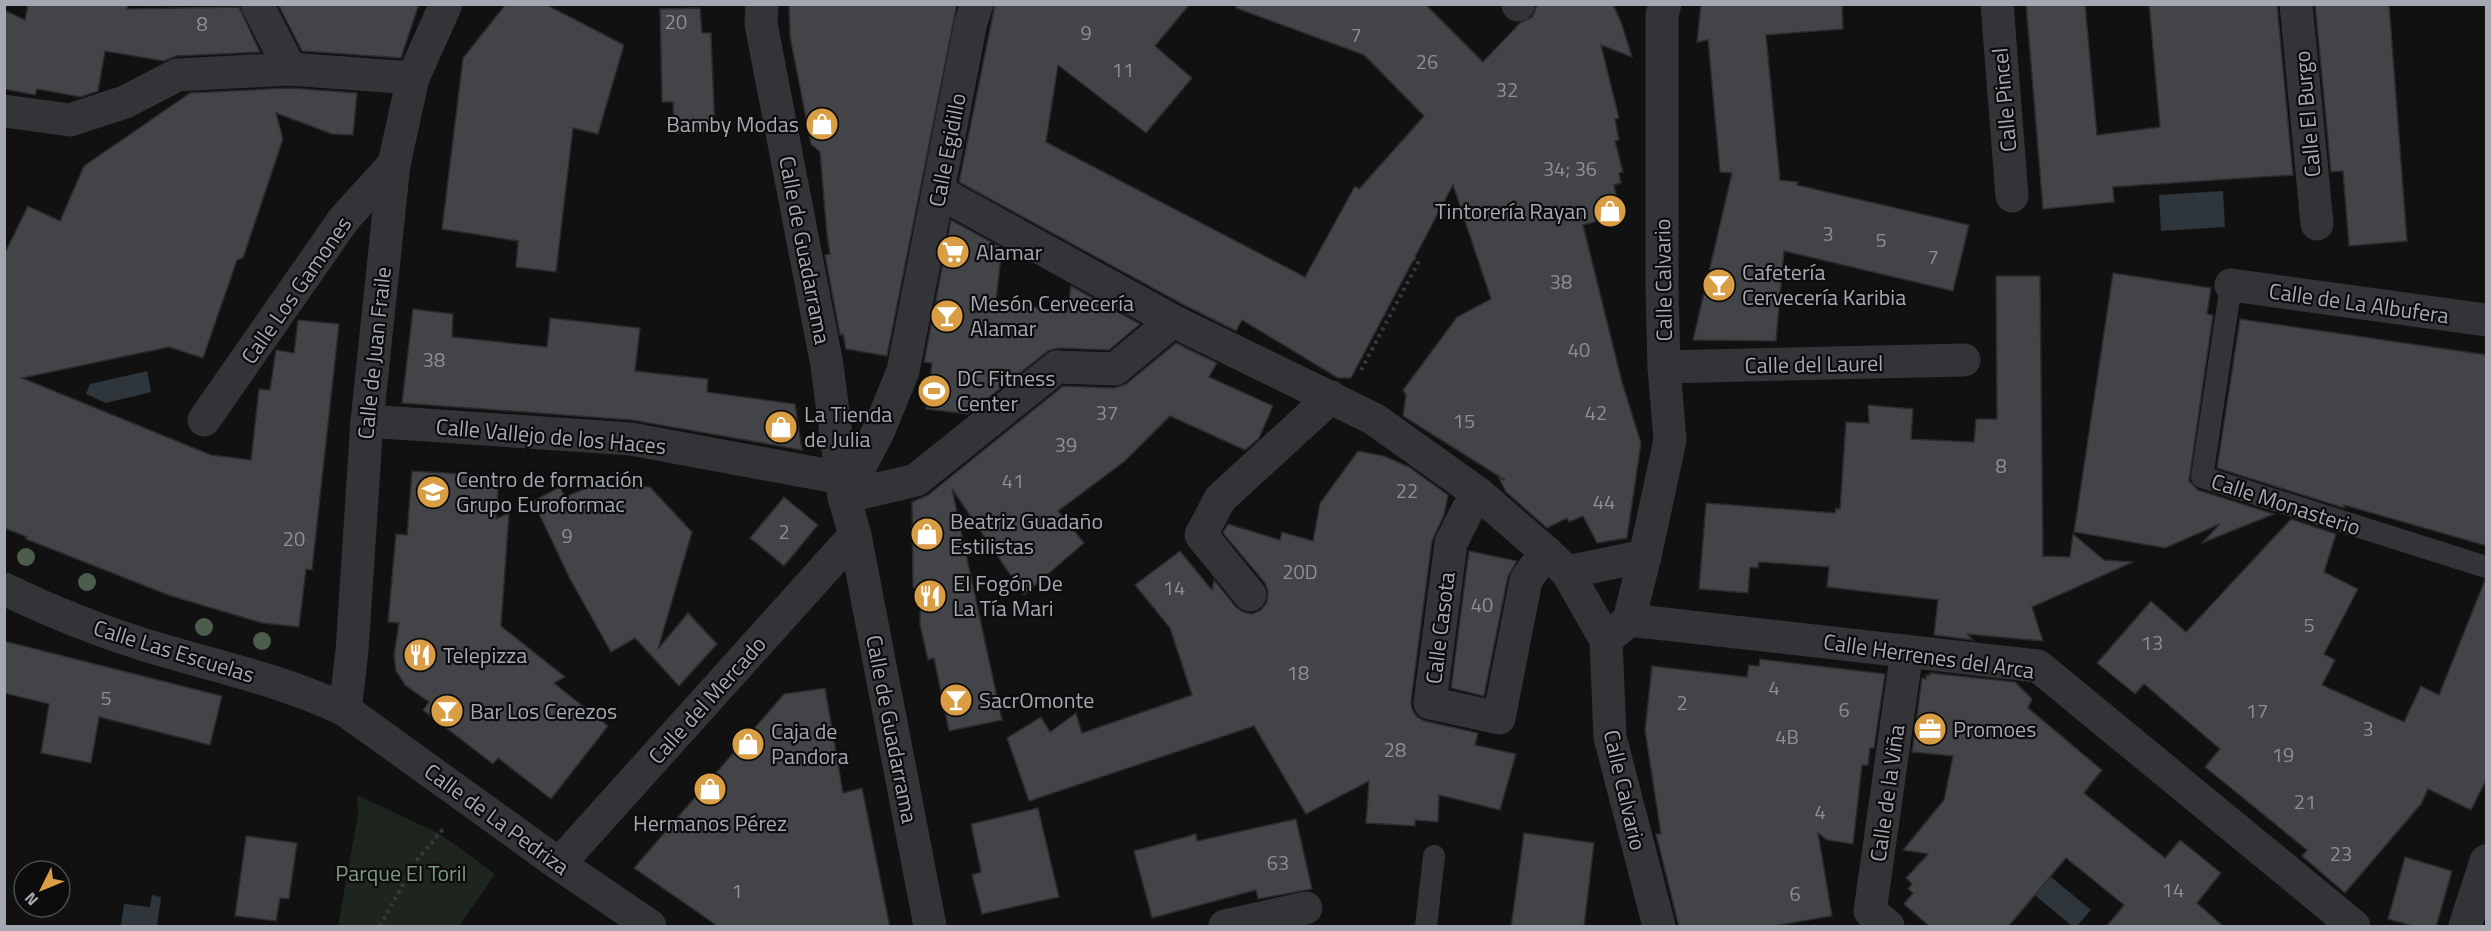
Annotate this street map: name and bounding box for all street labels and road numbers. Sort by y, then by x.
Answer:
street label: Calle Pincel [1983,46,2025,154]
street label: Calle El Burgo [2285,49,2329,179]
street label: Calle Egidillo [919,90,975,210]
street label: Calle de Guadarrama [770,153,840,347]
street label: Calle Los Gamones [232,209,360,371]
street label: Calle Calvario [1645,218,1681,342]
street label: Calle de Juan Fraile [348,265,400,441]
street label: Calle de La Albufera [2267,274,2451,332]
street label: Calle del Laurel [1744,346,1884,382]
street label: Calle Vallejo de los Haces [434,409,668,463]
street label: Calle Monasterio [2207,464,2365,544]
street label: Calle Casota [1416,570,1464,686]
street label: Calle Las Escuelas [89,610,259,692]
street label: Calle Herrenes del Arca [1821,624,2037,688]
street label: Calle del Mercado [640,628,774,772]
street label: Calle de Guadarrama [857,632,927,826]
street label: Calle de la Viña [1861,722,1913,864]
street label: Calle Calvario [1595,726,1655,854]
street label: Calle de La Pedriza [417,755,577,883]

